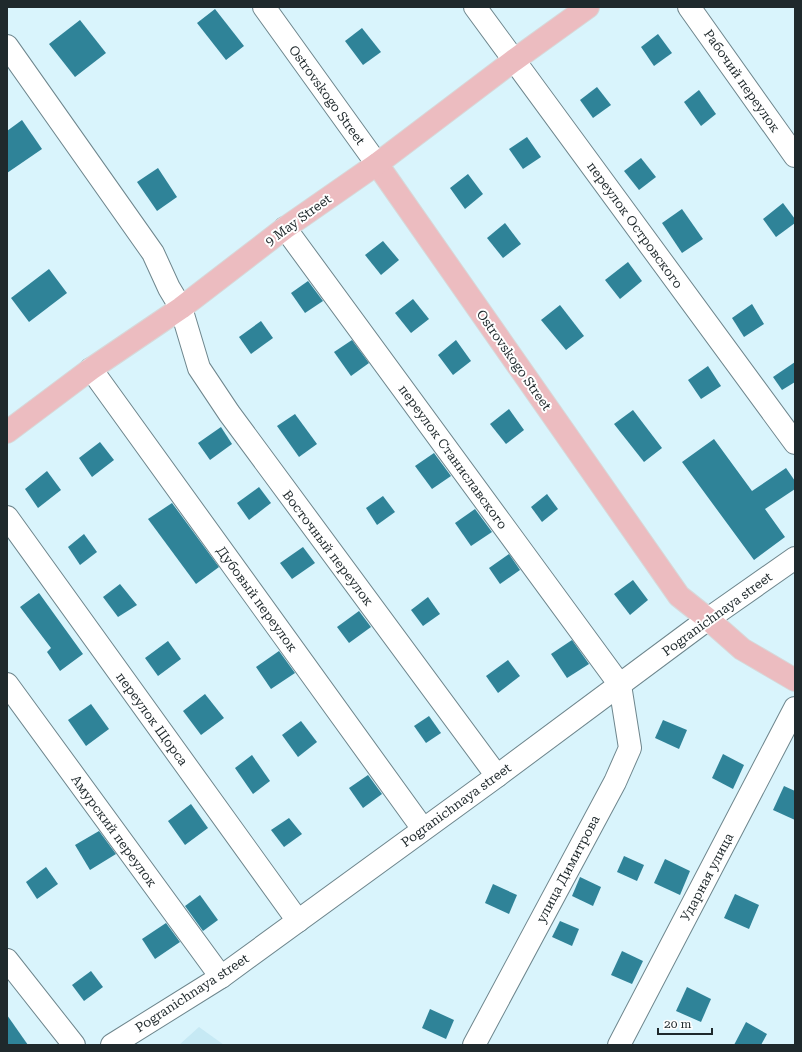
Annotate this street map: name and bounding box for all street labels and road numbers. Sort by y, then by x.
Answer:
street label: Рабочий переулок [701,27,783,135]
street label: Ostrovskogo Street [286,42,368,148]
street label: переулок Островского [584,159,686,291]
street label: 9 May Street [262,191,334,249]
street label: Ostrovskogo Street [474,307,554,413]
street label: переулок Станиславского [396,382,510,532]
street label: Восточный переулок [280,487,376,609]
street label: Дубовый переулок [214,543,300,655]
street label: Pogranichnaya street [659,569,775,659]
street label: переулок Щорса [113,669,191,769]
street label: Pogranichnaya street [398,760,514,850]
street label: Амурский переулок [68,772,160,890]
street label: улица Димитрова [533,813,603,925]
street label: Ударная улица [677,830,737,924]
street label: Pogranichnaya street [133,951,252,1035]

